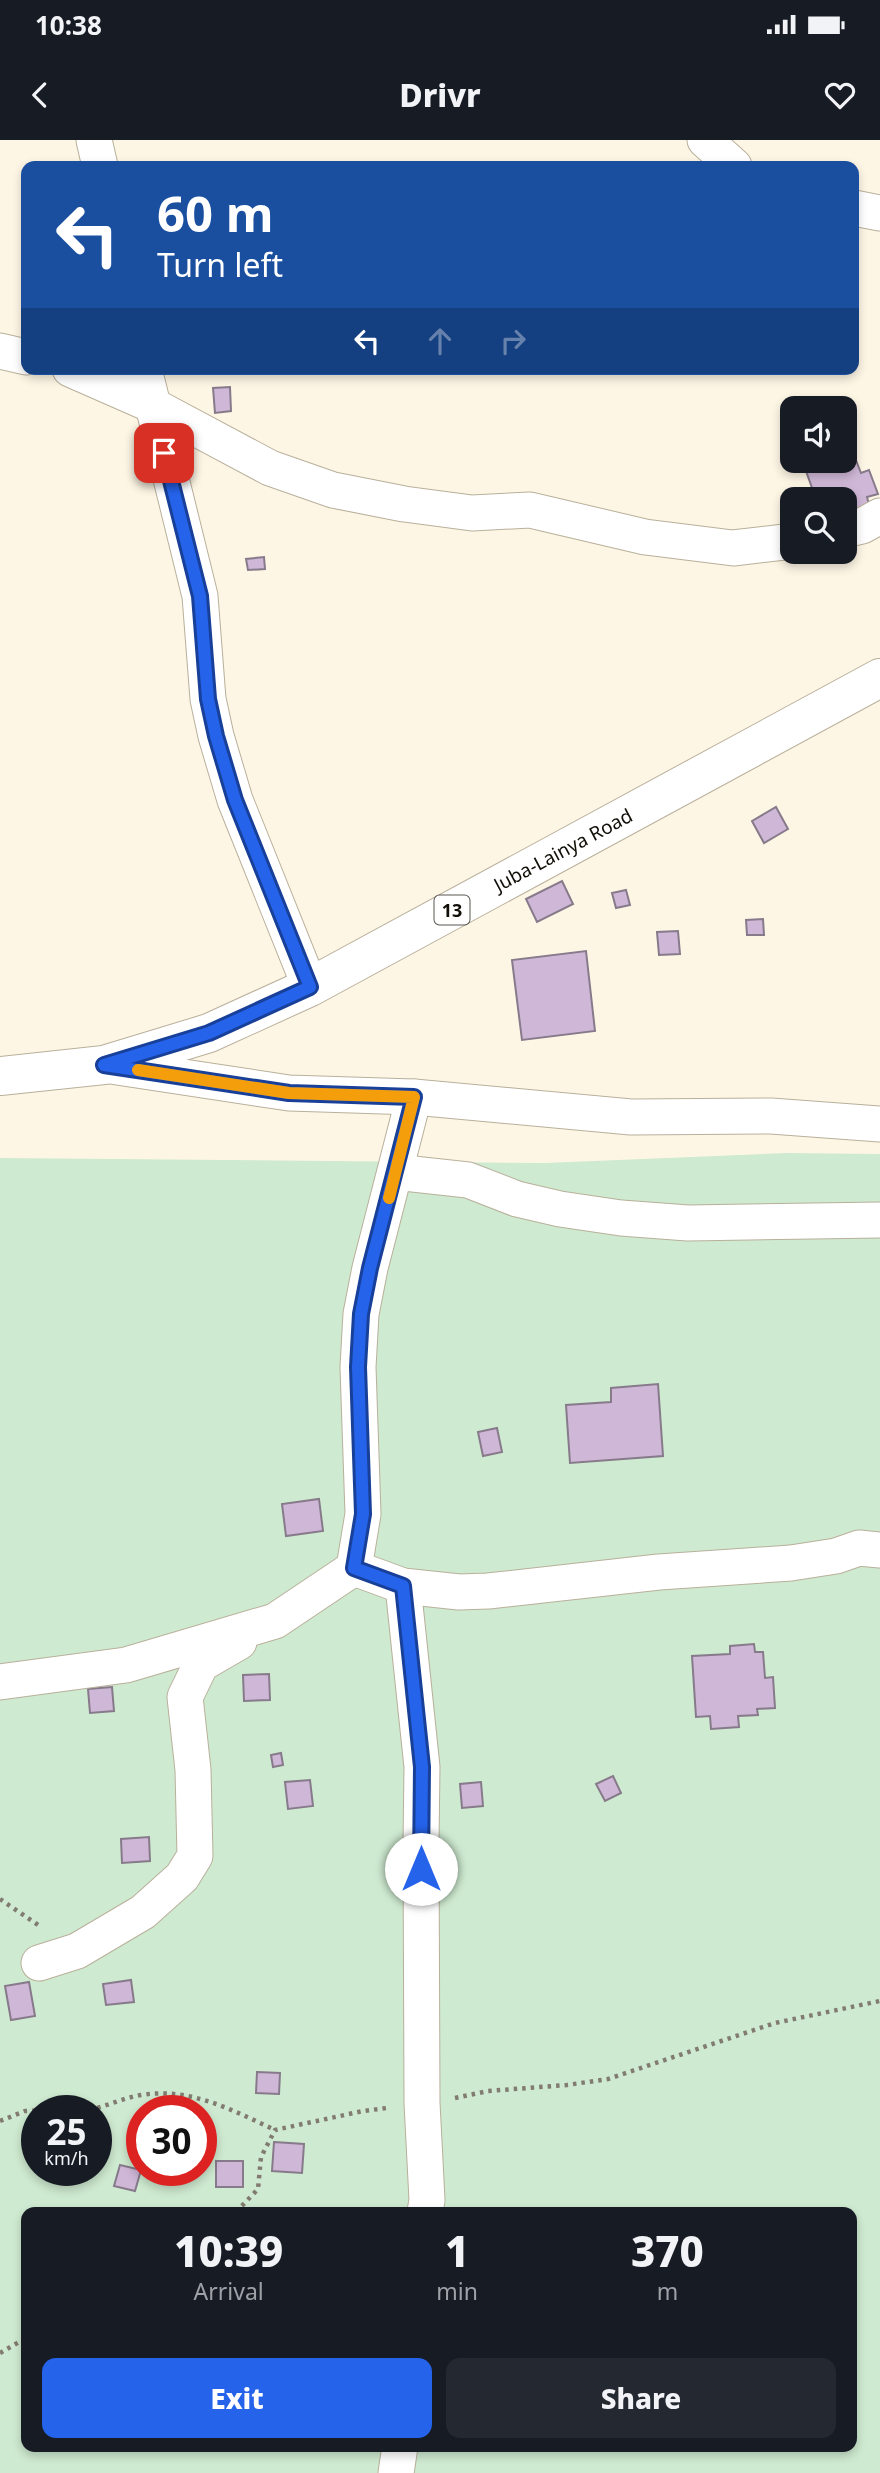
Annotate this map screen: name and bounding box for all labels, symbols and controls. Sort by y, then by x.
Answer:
text: 10:38 [35,7,102,43]
text: Drivr [399,73,481,116]
icon: back [21,76,59,114]
icon: heart [821,76,859,114]
text: 60 m [157,180,274,246]
icon: left [42,189,133,280]
text: Turn left [157,243,283,286]
icon: left [348,322,386,360]
icon: ahead [421,322,459,360]
icon: right [494,322,532,360]
map controls [780,396,857,564]
button: sound [780,396,857,473]
pin [134,423,194,483]
icon: arrive [145,434,183,472]
button: search [780,487,857,564]
street label: Juba-Lainya Road [487,802,637,898]
road number: 13 [434,896,470,924]
position arrow [384,1832,458,1906]
speed limit sign: 30 [126,2095,217,2186]
text: 25 [46,2108,87,2155]
text: km/h [44,2146,89,2170]
text: 10:39 [174,2222,283,2279]
text: 1 [445,2222,469,2279]
text: 370 [631,2222,704,2279]
text: Arrival [194,2275,264,2307]
text: min [436,2275,478,2307]
text: m [657,2275,678,2307]
button: Exit [42,2358,432,2438]
button: Share [446,2358,836,2438]

